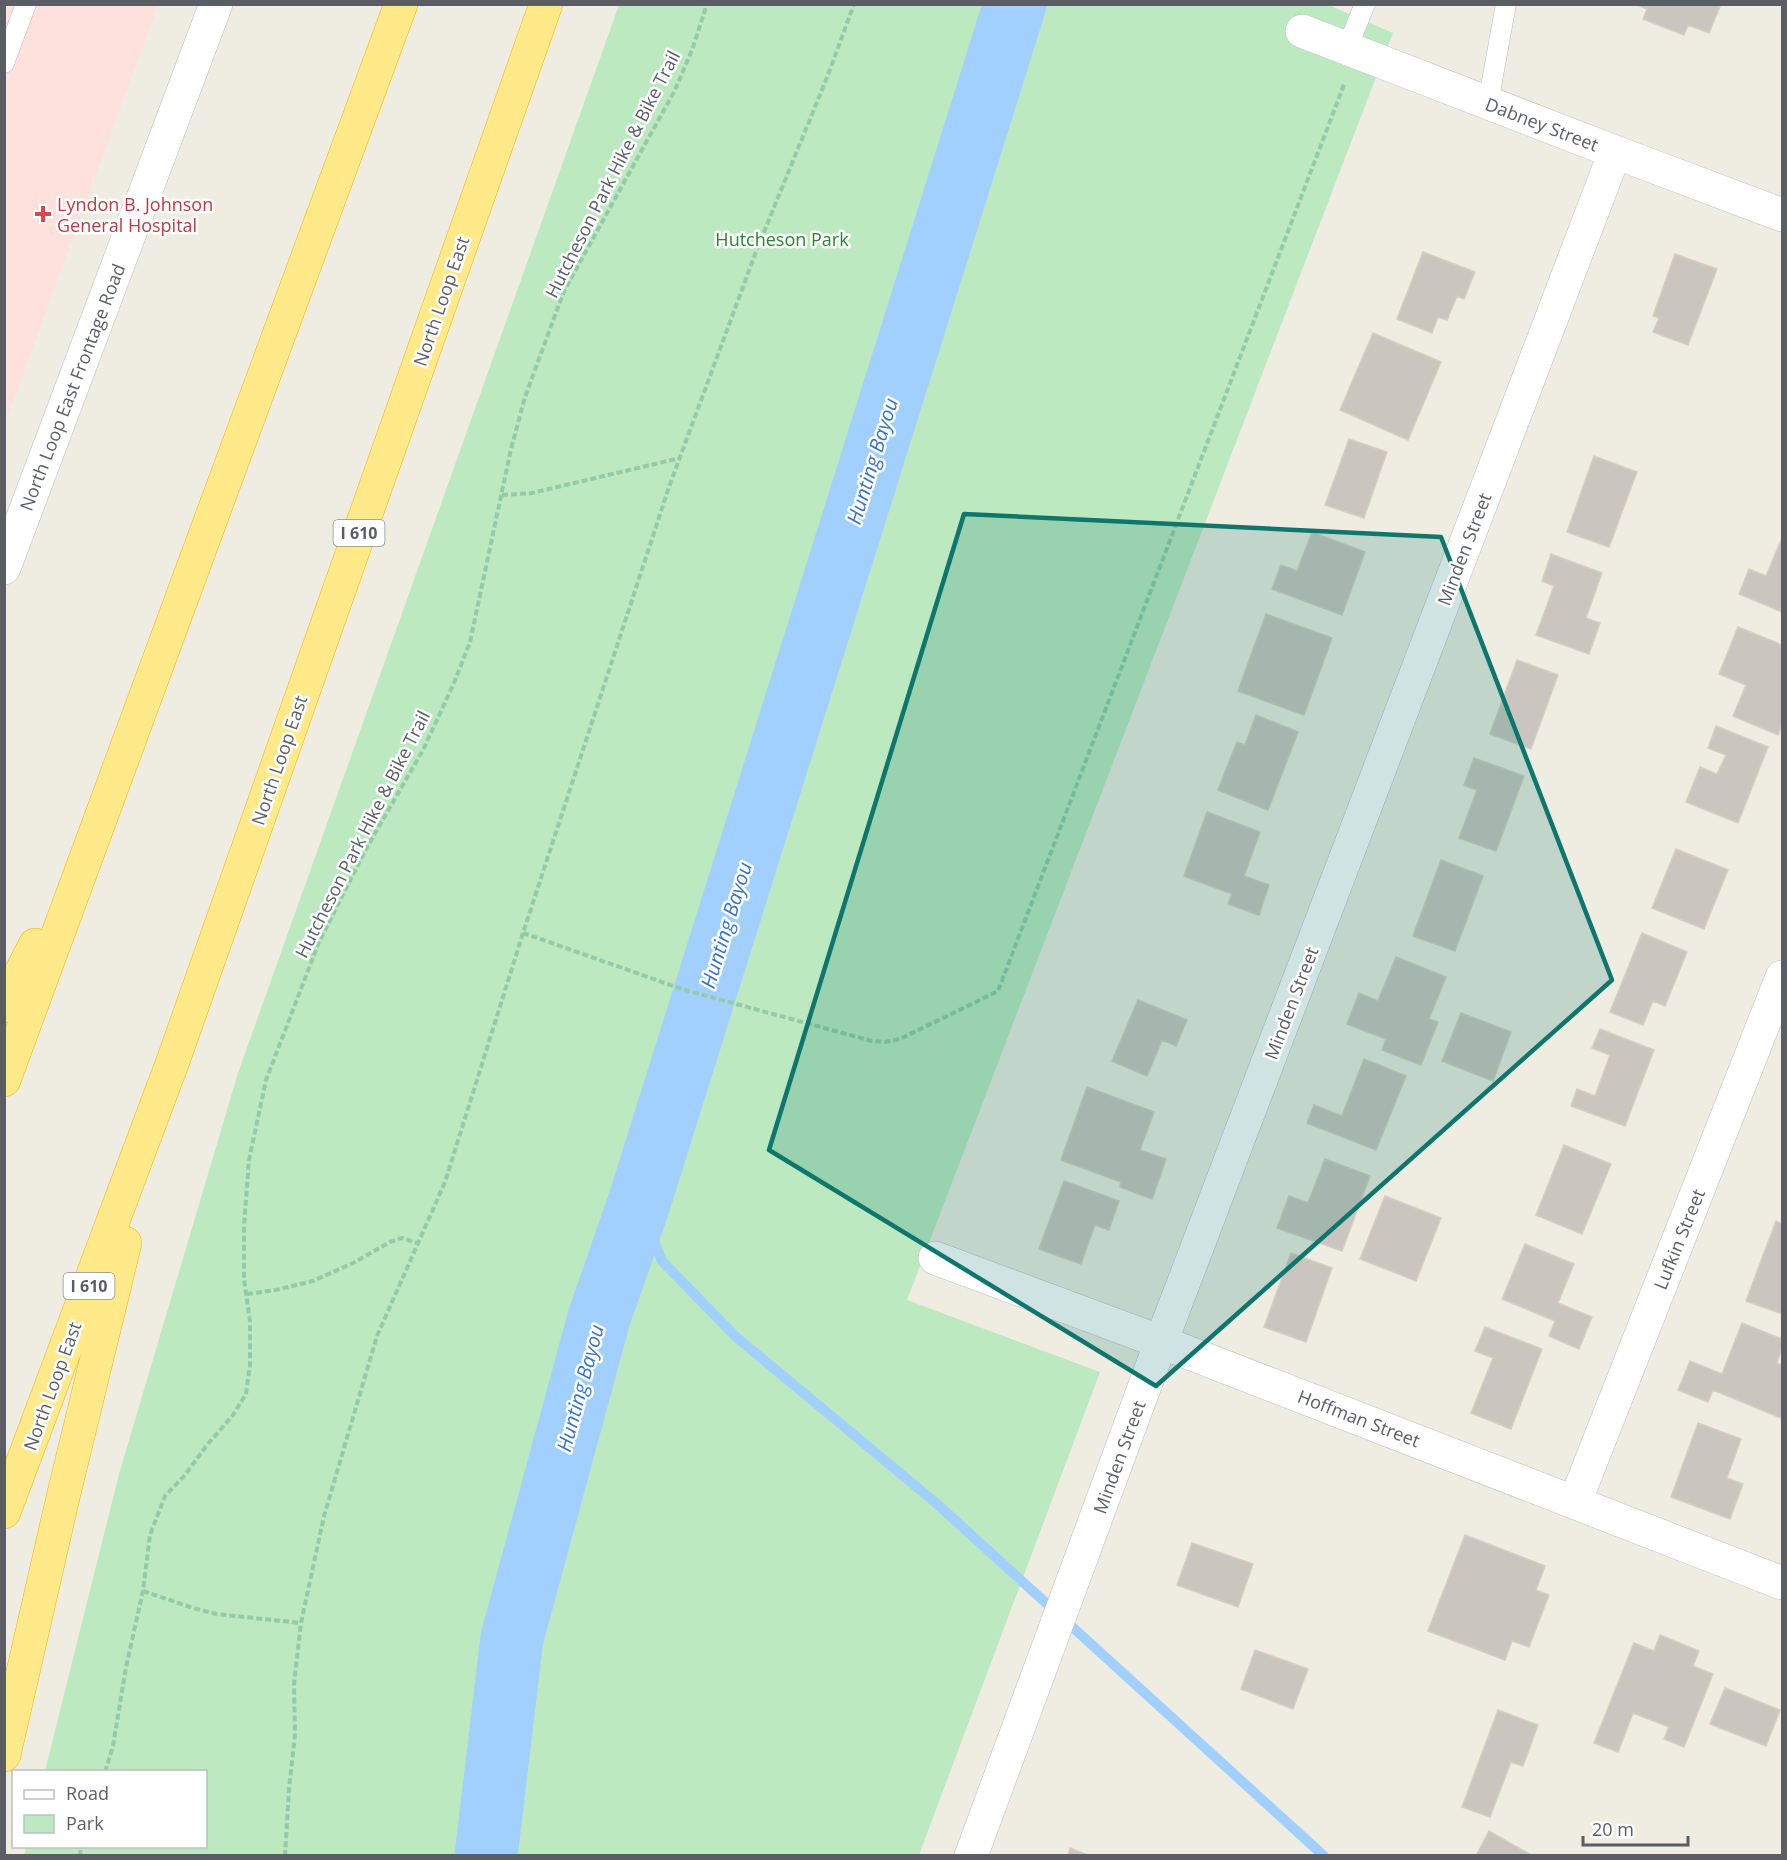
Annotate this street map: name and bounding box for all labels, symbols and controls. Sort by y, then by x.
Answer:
street label: Hutcheson Park Hike & Bike Trail [539,46,685,302]
street label: Dabney Street [1482,91,1602,157]
place label: Lyndon B. Johnson General Hospital [57,192,213,237]
marker: Lyndon B. Johnson General Hospital [34,205,52,223]
park label: Hutcheson Park [715,227,849,251]
street label: North Loop East [408,233,474,369]
street label: North Loop East Frontage Road [14,260,130,514]
water label: Hunting Bayou [840,395,904,527]
street label: Minden Street [1431,489,1497,609]
road number: I 610 [334,520,385,546]
street label: North Loop East [246,692,312,828]
street label: Hutcheson Park Hike & Bike Trail [289,706,435,962]
water label: Hunting Bayou [694,859,758,991]
street label: Minden Street [1258,943,1324,1063]
street label: Lufkin Street [1648,1185,1710,1293]
road number: I 610 [64,1273,115,1299]
street label: North Loop East [18,1318,86,1454]
water label: Hunting Bayou [550,1321,610,1455]
street label: Hoffman Street [1295,1384,1423,1452]
street label: Minden Street [1087,1397,1151,1517]
legend [12,1770,207,1848]
text: Road [66,1781,109,1805]
scale bar [1583,1809,1688,1847]
text: Park [66,1811,104,1835]
text: 20 m [1592,1817,1634,1841]

